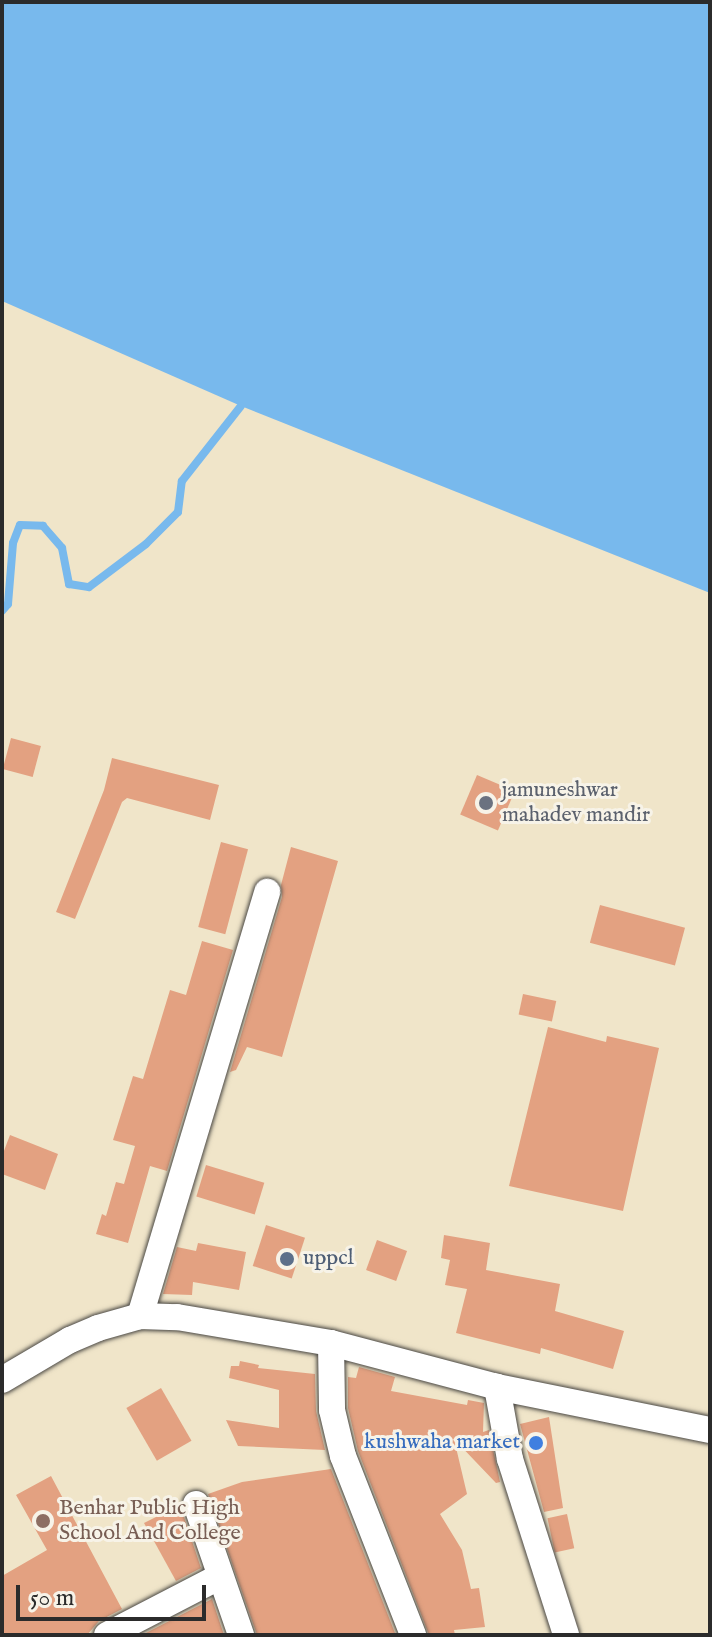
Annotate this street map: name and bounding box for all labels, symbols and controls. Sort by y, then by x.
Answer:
place label: jamuneshwar mahadev mandir [502,777,650,828]
marker: jamuneshwar mahadev mandir [477,794,495,812]
place label: uppcl [303,1246,354,1272]
marker: uppcl [278,1250,296,1268]
place label: kushwaha market [364,1430,520,1456]
marker: kushwaha market [527,1434,545,1452]
place label: Benhar Public High School And College [59,1495,240,1546]
marker: Benhar Public High School And College [34,1512,52,1530]
scale bar [20,1569,210,1619]
text: 50 m [30,1583,74,1614]

